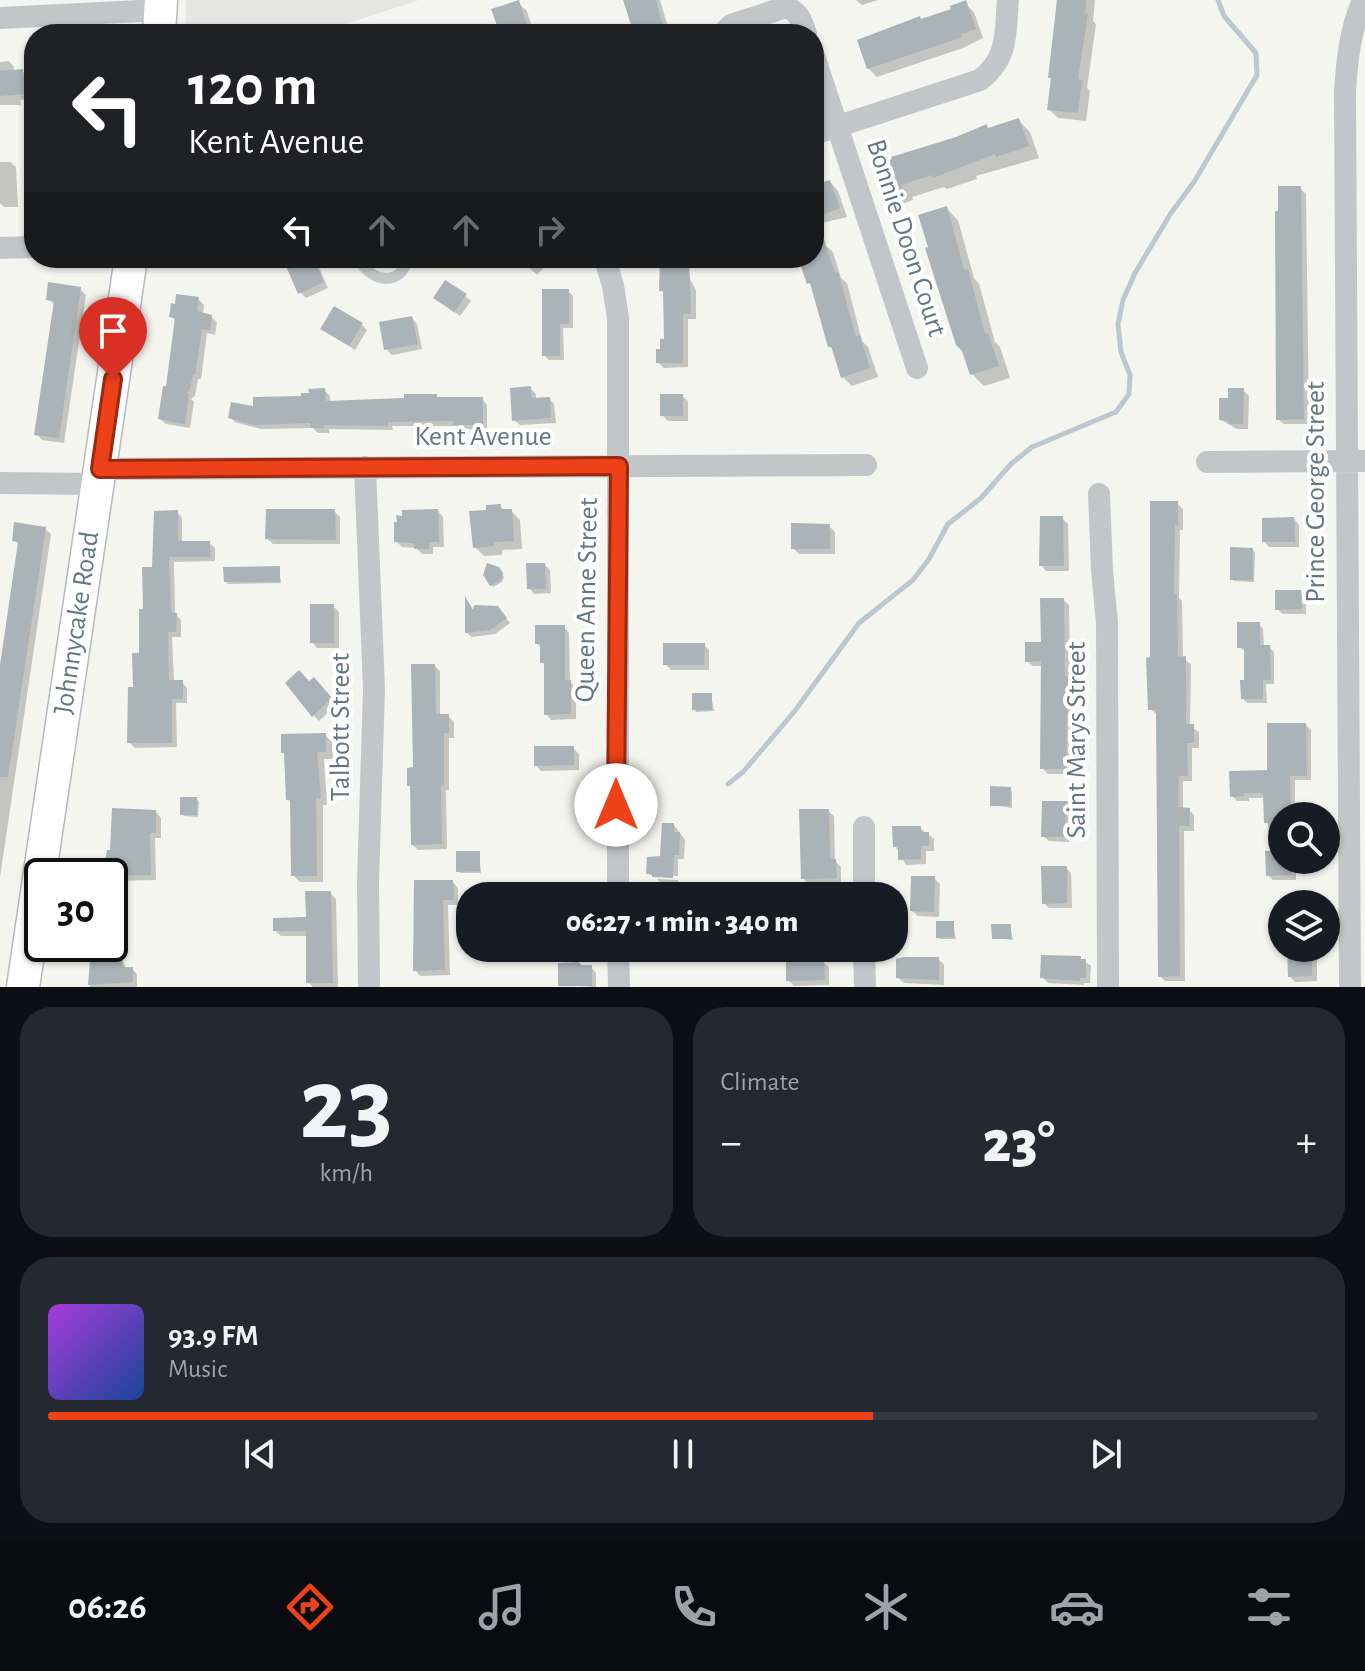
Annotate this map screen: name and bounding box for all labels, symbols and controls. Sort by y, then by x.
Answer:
icon: left [56,56,160,160]
text: 120 m [188,59,317,115]
text: Kent Avenue [188,124,364,160]
street label: Bonnie Doon Court [861,136,951,340]
icon: left [276,208,320,252]
icon: ahead [360,208,404,252]
icon: ahead [444,208,488,252]
icon: right [528,208,572,252]
pin [79,297,147,379]
icon: arrive [91,309,135,353]
street label: Prince George Street [1302,381,1330,603]
street label: Kent Avenue [414,423,552,451]
street label: Queen Anne Street [571,497,603,703]
street label: Johnnycake Road [50,529,104,716]
street label: Saint Marys Street [1063,641,1091,839]
street label: Talbott Street [327,653,355,801]
position arrow [574,763,658,847]
map controls [1268,802,1340,962]
button: search [1268,802,1340,874]
speed limit sign: 30 [24,858,128,962]
button: layers [1268,890,1340,962]
text: 06:27 · 1 min · 340 m [566,907,798,937]
text: 23 [299,1054,393,1158]
text: Climate [721,1069,799,1095]
text: 23° [982,1113,1055,1173]
text: − [721,1121,742,1165]
text: + [1296,1121,1317,1165]
text: km/h [319,1160,373,1186]
text: 93.9 FM [168,1321,259,1351]
text: Music [168,1356,227,1382]
icon: previous [238,1432,282,1476]
icon: pause [661,1432,705,1476]
icon: next [1084,1432,1128,1476]
icon: directions [282,1579,338,1635]
icon: music [474,1579,530,1635]
icon: phone [666,1579,722,1635]
icon: climate [858,1579,914,1635]
icon: car [1049,1579,1105,1635]
icon: filters [1241,1579,1297,1635]
text: 06:26 [68,1589,147,1625]

